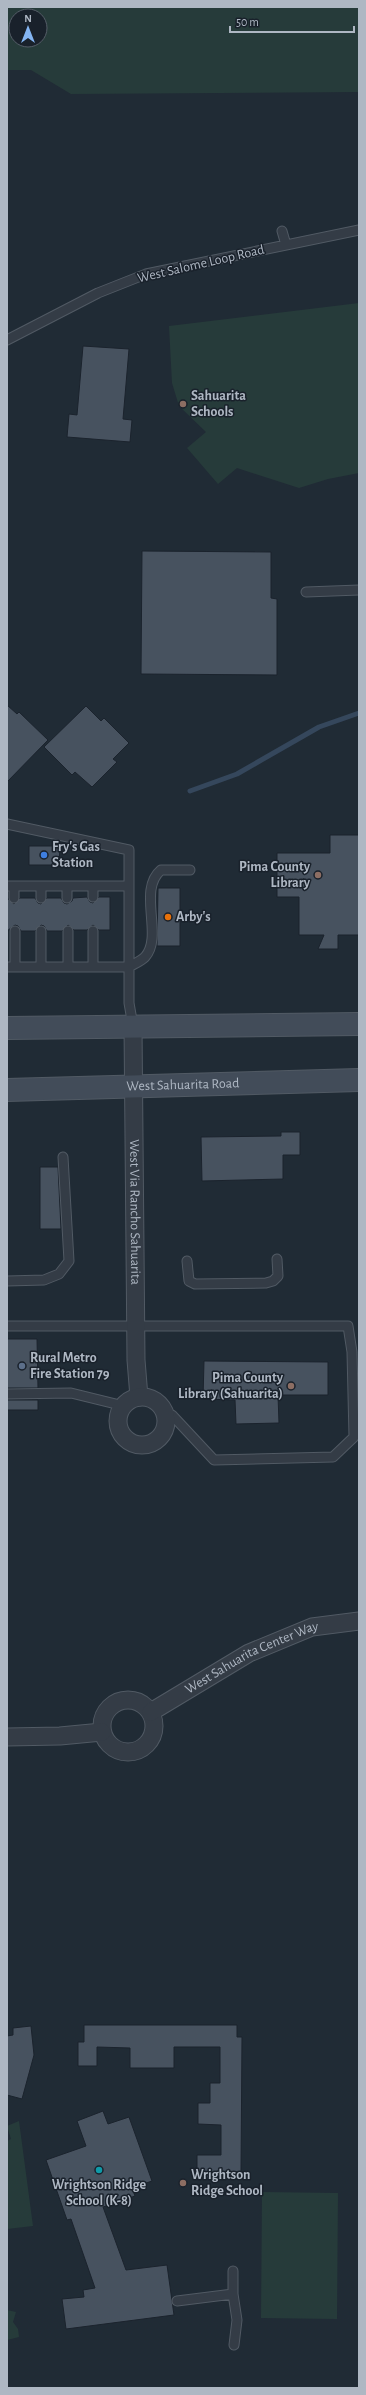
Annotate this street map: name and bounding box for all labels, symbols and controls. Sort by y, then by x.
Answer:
north arrow [8,8,48,48]
scale bar [230,8,354,34]
text: N [24,13,32,24]
text: 50 m [236,16,259,28]
street label: West Salome Loop Road [136,243,266,285]
place label: Sahuarita Schools [191,389,246,419]
marker: Sahuarita Schools [178,399,188,409]
place label: Fry's Gas Station [52,840,100,870]
marker: Fry's Gas Station [39,850,49,860]
place label: Pima County Library [239,860,311,890]
marker: Pima County Library [313,870,323,880]
place label: Arby's [176,910,211,924]
marker: Arby's [163,912,173,922]
street label: West Sahuarita Road [126,1076,240,1094]
street label: West Via Rancho Sahuarita [127,1139,142,1285]
place label: Rural Metro Fire Station 79 [30,1351,110,1381]
marker: Rural Metro Fire Station 79 [17,1361,27,1371]
place label: Pima County Library (Sahuarita) [178,1371,284,1401]
marker: Pima County Library (Sahuarita) [286,1381,296,1391]
street label: West Sahuarita Center Way [183,1619,319,1697]
marker: Wrightson Ridge School (K-8) [94,2165,104,2175]
place label: Wrightson Ridge School [191,2168,263,2198]
place label: Wrightson Ridge School (K-8) [52,2178,147,2208]
marker: Wrightson Ridge School [178,2178,188,2188]

